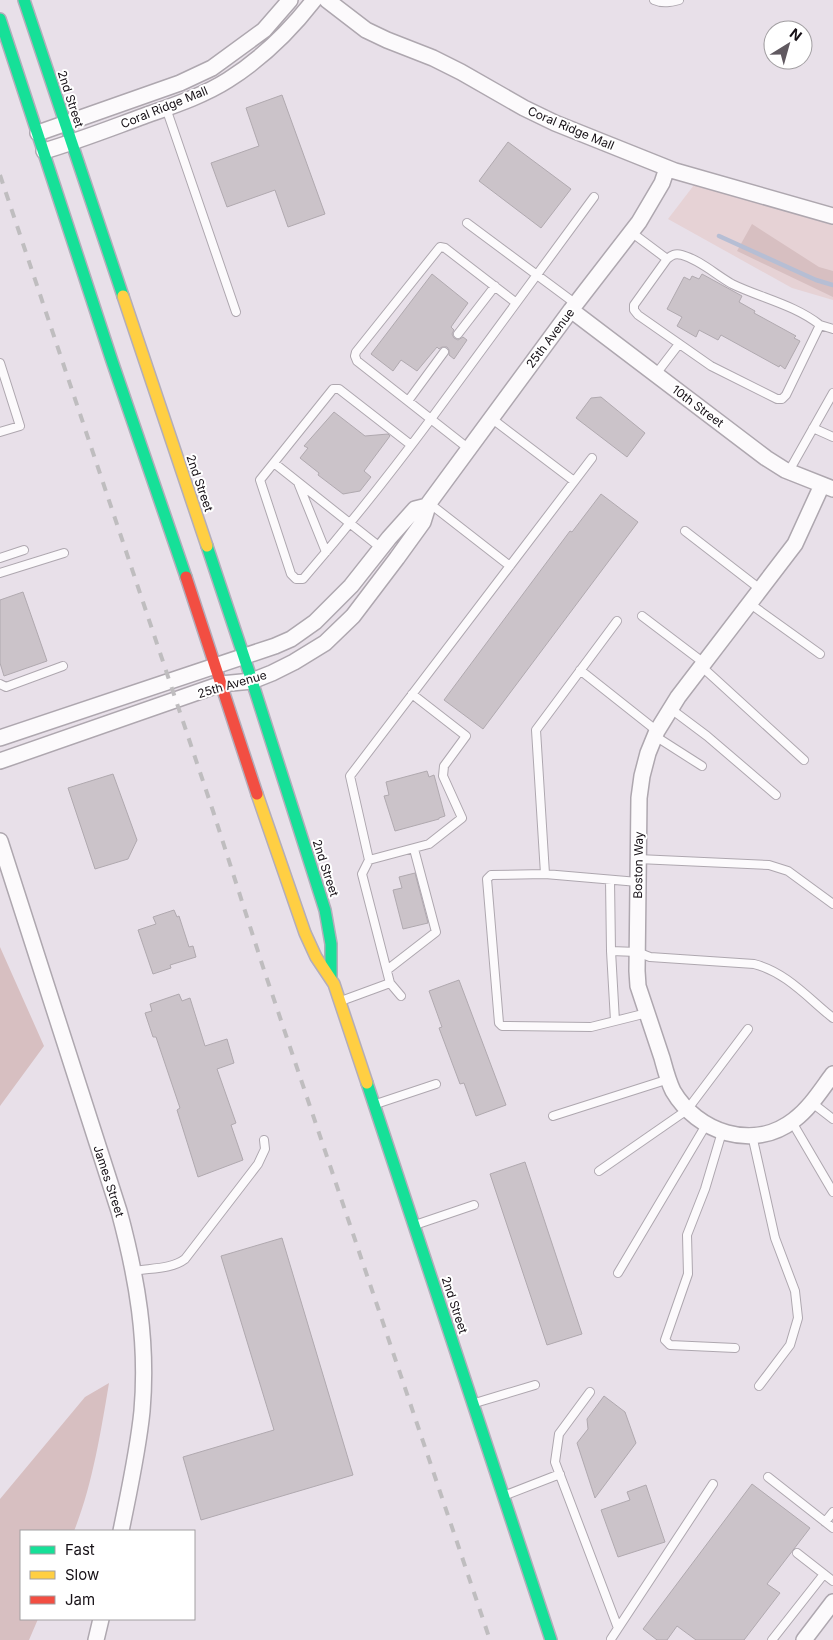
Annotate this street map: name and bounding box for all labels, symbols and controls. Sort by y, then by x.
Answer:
north arrow [763,20,813,70]
text: N [787,24,806,44]
street label: 2nd Street [55,69,87,129]
street label: Coral Ridge Mall [118,83,210,131]
street label: Coral Ridge Mall [525,103,617,153]
street label: 25th Avenue [523,305,577,371]
street label: 10th Street [669,382,727,430]
street label: 2nd Street [183,453,217,513]
street label: 25th Avenue [196,667,268,701]
street label: Boston Way [630,831,646,899]
street label: 2nd Street [310,838,342,898]
street label: James Street [90,1143,128,1219]
street label: 2nd Street [439,1275,471,1335]
legend [20,1530,195,1620]
text: Fast [65,1540,95,1559]
text: Slow [65,1565,99,1584]
text: Jam [65,1590,95,1609]

